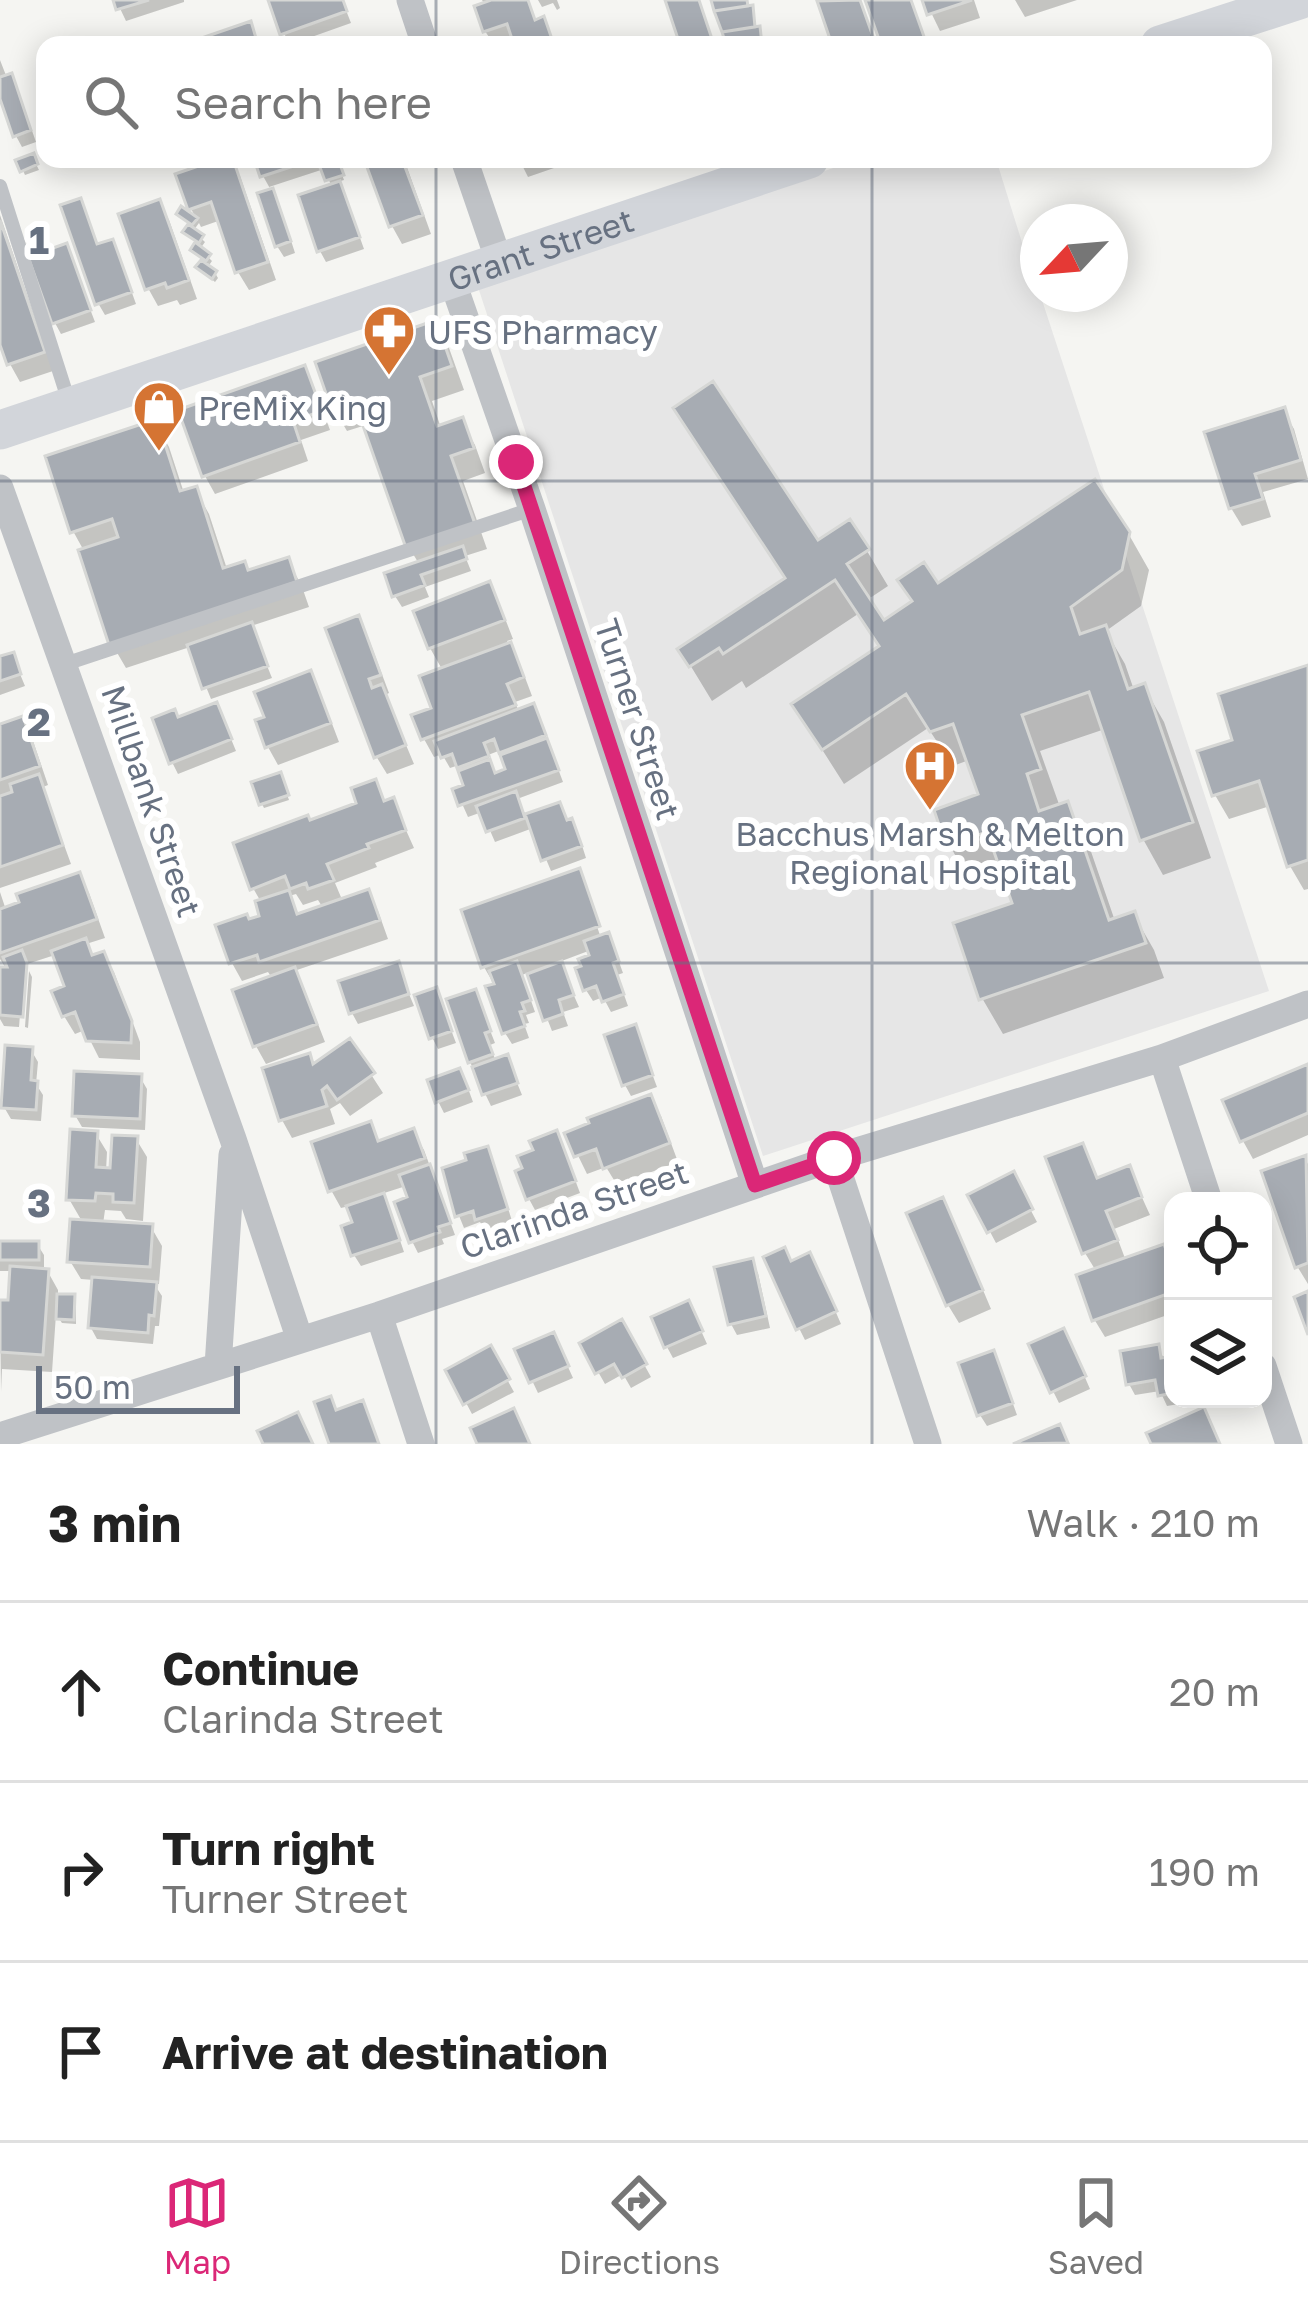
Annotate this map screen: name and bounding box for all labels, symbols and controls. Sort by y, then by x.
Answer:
search box [36,36,1272,168]
icon: search [78,69,144,135]
text: Search here [174,75,432,129]
street label: Grant Street [442,199,638,298]
north arrow [1020,204,1128,312]
text: 1 [29,216,49,263]
pharmacy icon: UFS Pharmacy [361,303,417,377]
place label: UFS Pharmacy [428,312,658,351]
shop icon: PreMix King [131,379,187,453]
place label: PreMix King [198,388,387,427]
route end [489,435,543,489]
street label: Turner Street [587,614,689,824]
street label: Millbank Street [94,680,210,922]
text: 2 [27,698,51,745]
hospital icon: Bacchus Marsh & Melton Regional Hospital [902,738,958,812]
place label: Bacchus Marsh & Melton Regional Hospital [735,814,1125,891]
route start [807,1131,861,1185]
street label: Clarinda Street [455,1152,693,1266]
text: 3 [27,1179,51,1226]
map controls [1164,1192,1272,1408]
button: locate [1164,1192,1272,1300]
button: layers [1164,1300,1272,1408]
scale bar [36,1360,240,1413]
text: 50 m [54,1367,131,1406]
text: 3 min [48,1492,181,1553]
text: Walk · 210 m [1026,1499,1260,1546]
text: Continue [162,1641,359,1695]
icon: ahead [48,1659,114,1725]
text: 20 m [1169,1668,1260,1715]
text: Clarinda Street [162,1695,444,1742]
text: Turn right [162,1821,375,1875]
icon: right [48,1839,114,1905]
text: 190 m [1149,1848,1260,1895]
text: Turner Street [162,1875,408,1922]
icon: arrive [48,2019,114,2085]
text: Arrive at destination [162,2025,608,2079]
tab: Map [164,2170,231,2281]
tab: Directions [559,2170,720,2281]
tab: Saved [1048,2170,1144,2281]

